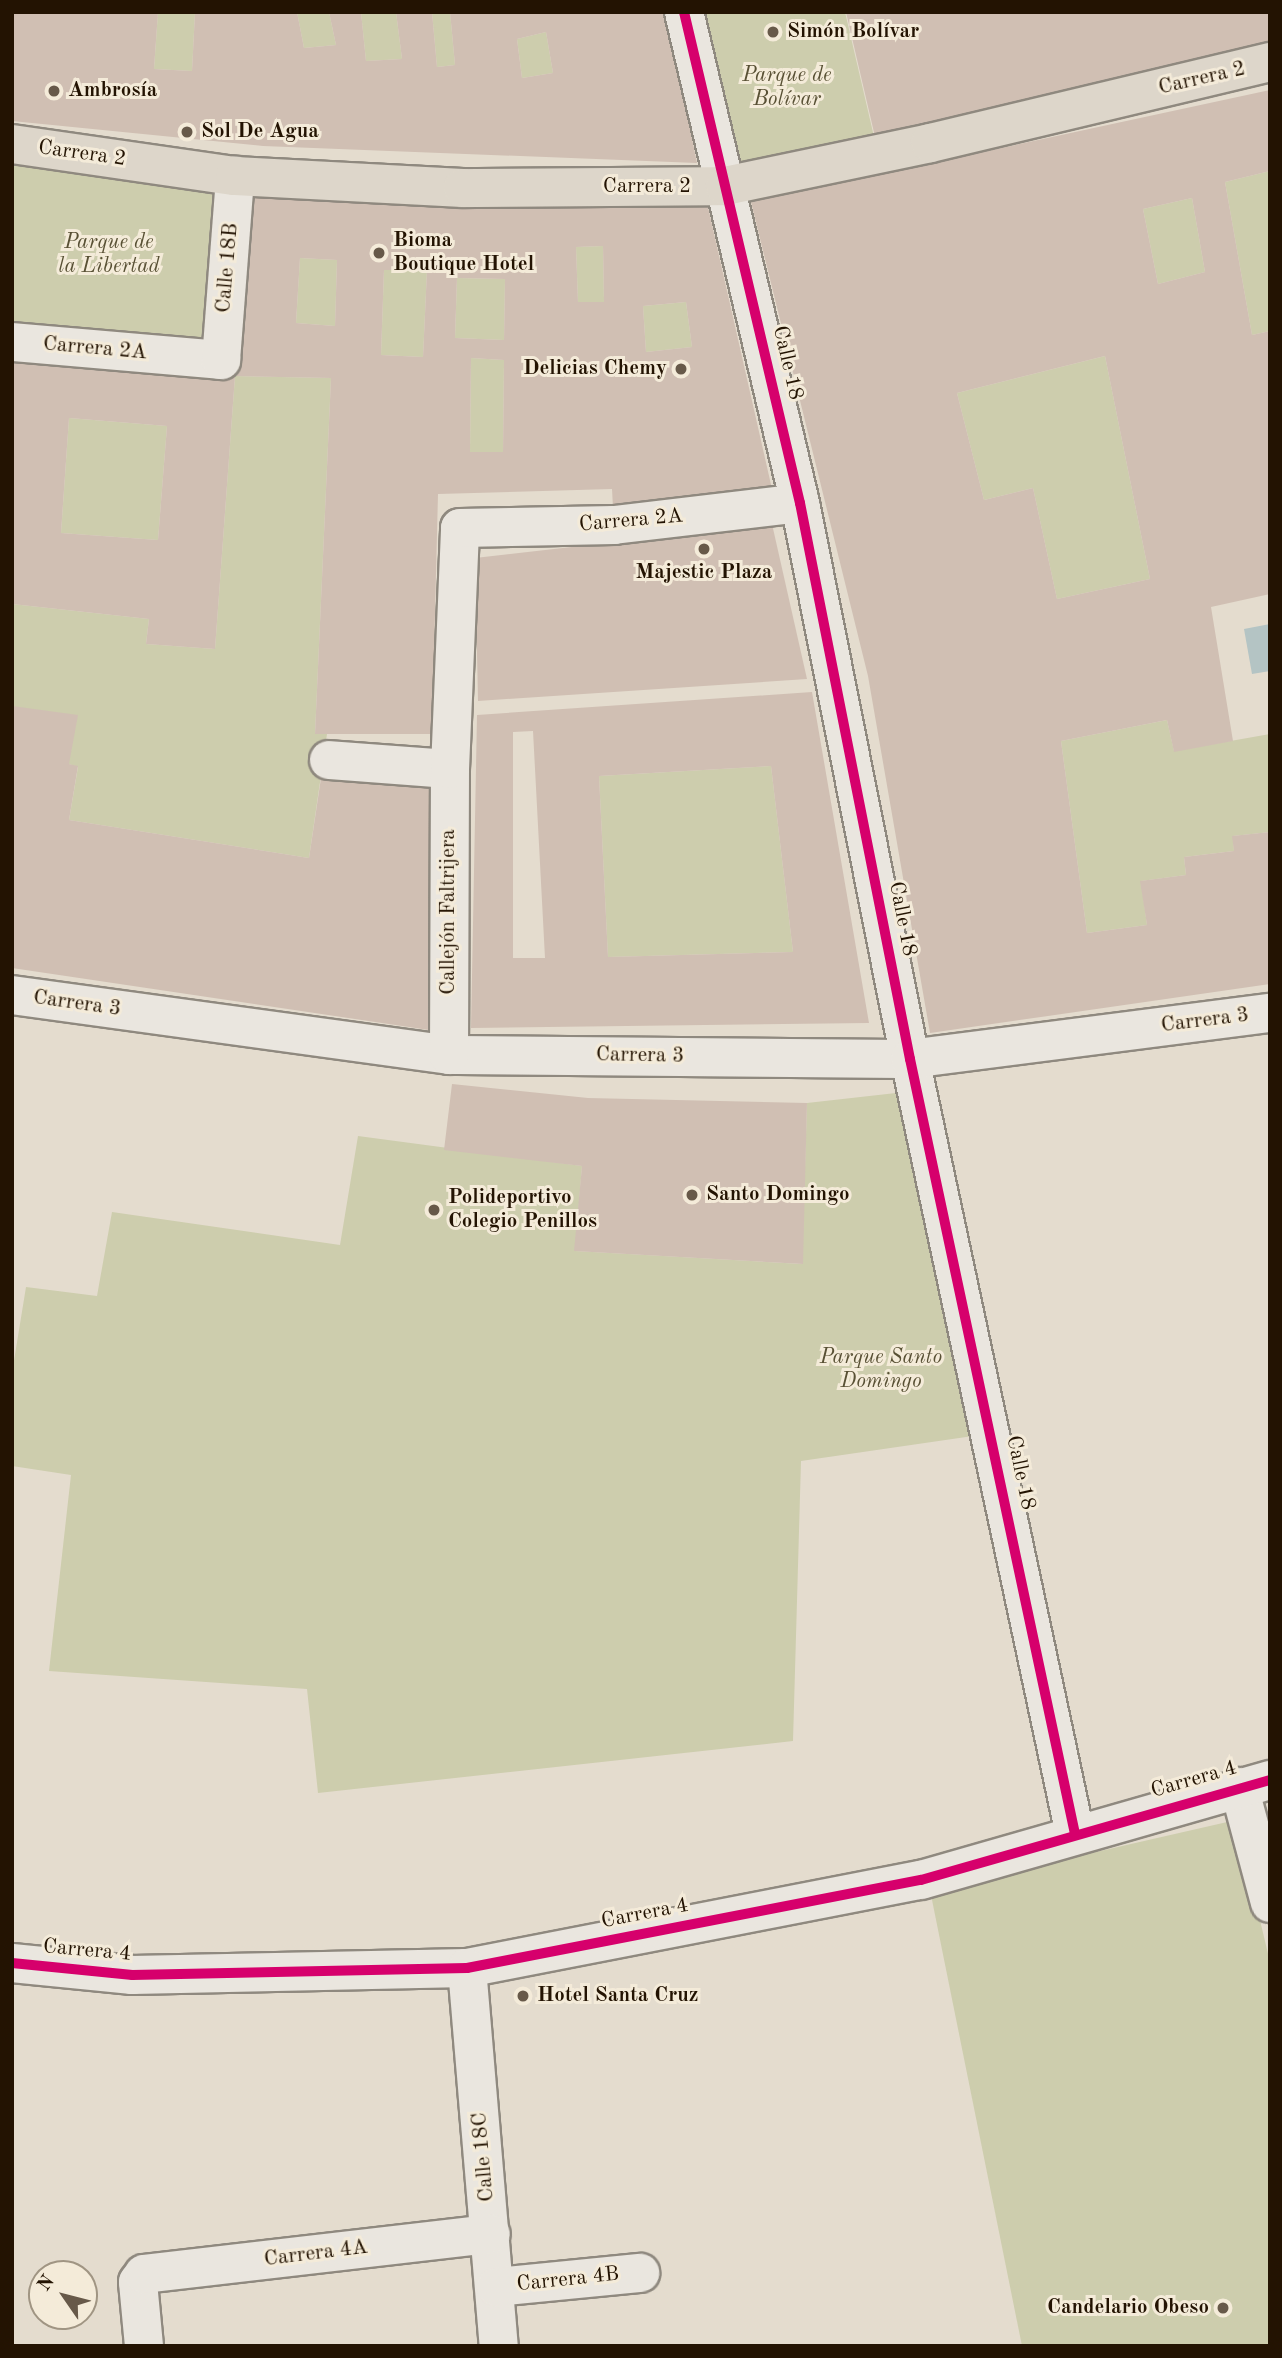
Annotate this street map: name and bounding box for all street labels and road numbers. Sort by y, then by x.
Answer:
street label: Carrera 2 [1156,57,1248,101]
street label: Carrera 2 [36,135,128,173]
street label: Carrera 2 [603,174,691,200]
street label: Calle 18B [212,222,244,314]
street label: Calle 18 [766,323,808,403]
street label: Carrera 2A [42,332,148,366]
street label: Carrera 2A [578,504,684,538]
street label: Callejón Faltrijera [436,829,462,995]
street label: Calle 18 [882,879,922,959]
street label: Carrera 3 [31,985,123,1023]
street label: Carrera 3 [1160,1003,1250,1039]
street label: Carrera 3 [596,1043,684,1069]
street label: Calle 18 [1000,1433,1040,1513]
street label: Carrera 4 [1148,1756,1240,1804]
street label: Carrera 4 [599,1893,691,1935]
street label: Carrera 4 [42,1935,132,1967]
street label: Calle 18C [468,2111,500,2203]
street label: Carrera 4A [263,2235,369,2273]
street label: Carrera 4B [516,2262,620,2298]

